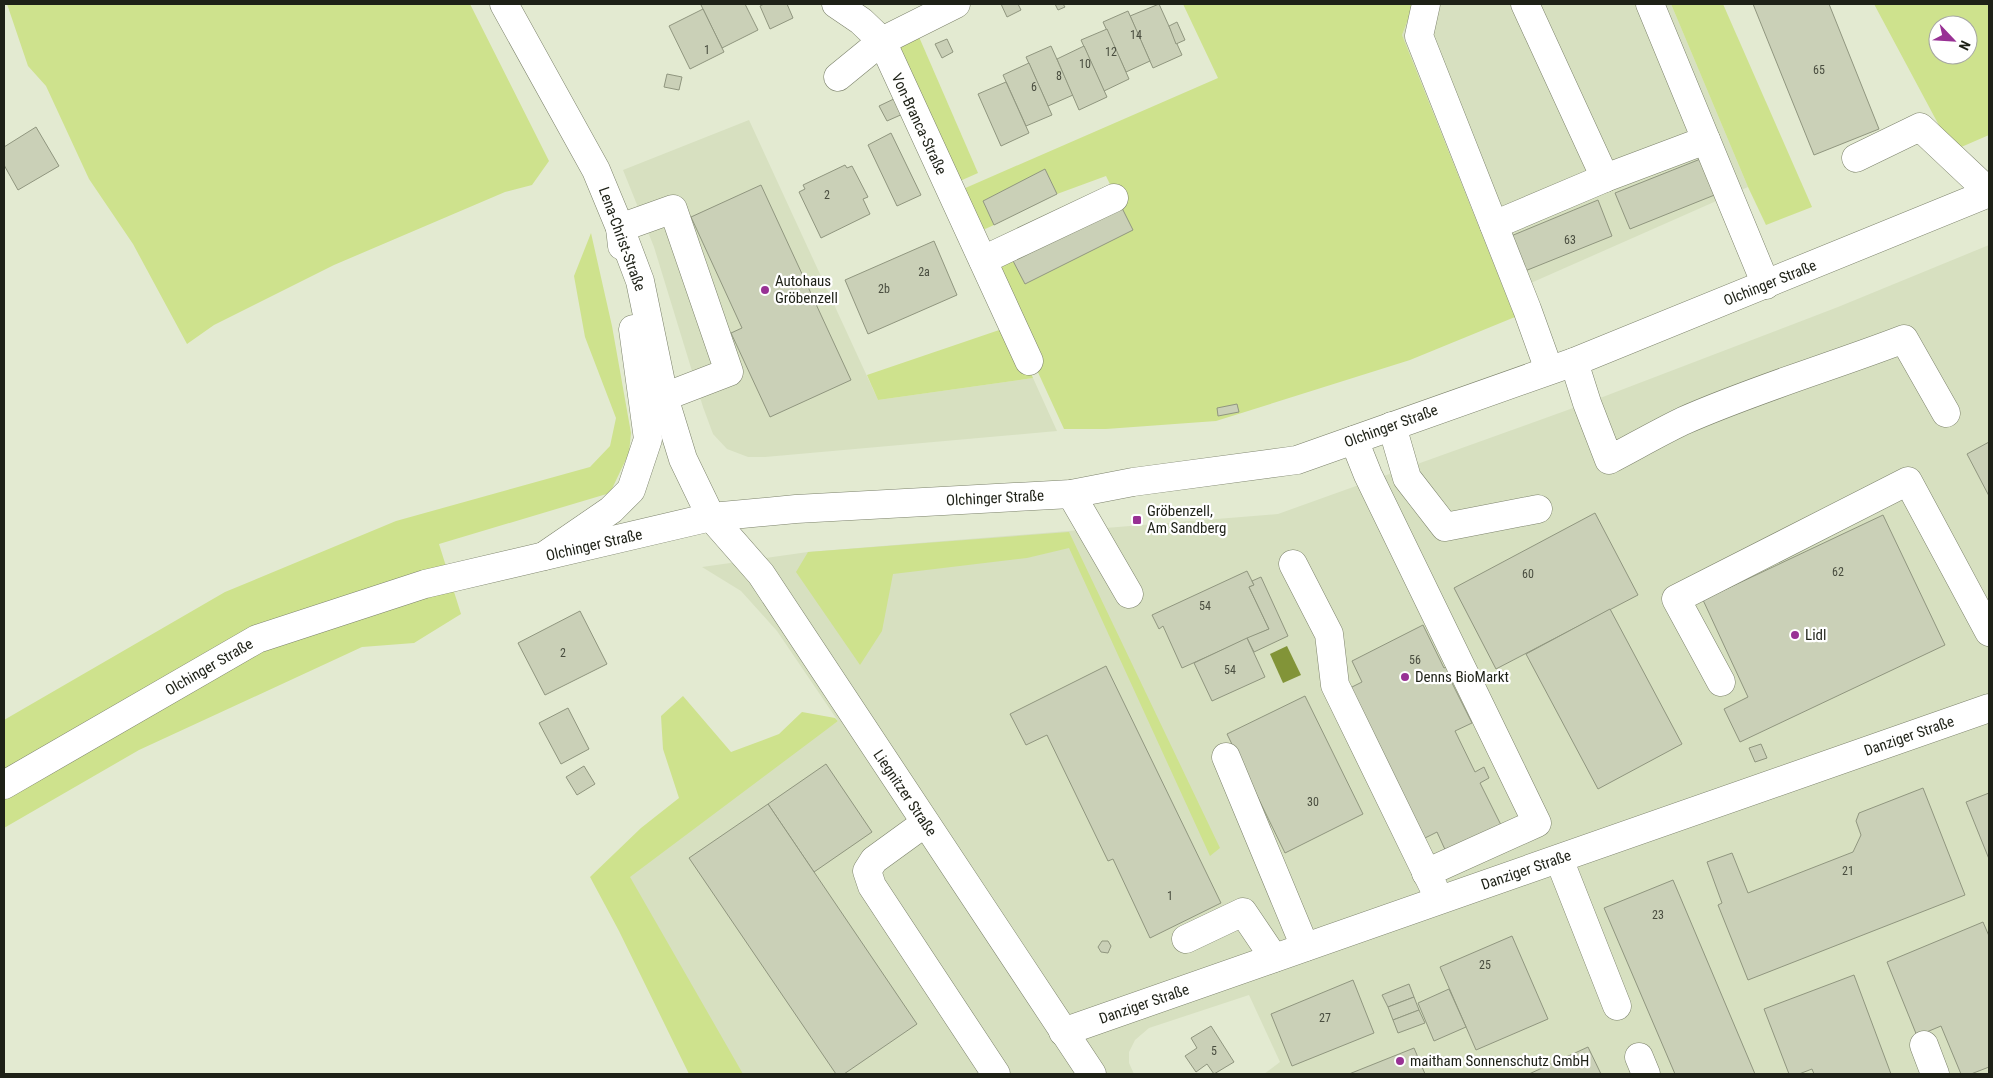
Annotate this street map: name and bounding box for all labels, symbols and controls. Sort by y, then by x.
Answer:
north arrow [1928,15,1978,65]
house number: 14 [1130,28,1142,42]
text: N [1956,38,1974,53]
house number: 1 [704,43,710,57]
house number: 12 [1105,45,1117,59]
house number: 10 [1079,57,1091,71]
house number: 65 [1813,63,1825,77]
house number: 8 [1056,69,1062,83]
street label: Von-Branca-Straße [888,70,950,178]
house number: 6 [1031,80,1037,94]
street label: Lena-Christ-Straße [595,184,649,294]
house number: 2 [824,188,830,202]
house number: 63 [1564,233,1576,247]
street label: Olchinger Straße [1721,256,1819,310]
house number: 2a [918,265,930,279]
place label: Autohaus Gröbenzell [775,272,838,307]
house number: 2b [878,282,890,296]
marker: Autohaus Gröbenzell [759,284,771,296]
street label: Olchinger Straße [1342,401,1440,451]
street label: Olchinger Straße [945,486,1045,510]
place label: Gröbenzell, Am Sandberg [1147,502,1226,537]
marker: Gröbenzell, Am Sandberg [1131,514,1143,526]
street label: Olchinger Straße [544,525,644,565]
house number: 62 [1832,565,1844,579]
house number: 60 [1522,567,1534,581]
house number: 54 [1199,599,1211,613]
place label: Lidl [1805,626,1826,644]
marker: Lidl [1789,629,1801,641]
street label: Olchinger Straße [162,635,256,699]
house number: 2 [560,646,566,660]
house number: 56 [1409,653,1421,667]
house number: 54 [1224,663,1236,677]
place label: Denns BioMarkt [1415,668,1509,686]
marker: Denns BioMarkt [1399,671,1411,683]
street label: Danziger Straße [1862,712,1956,760]
street label: Liegnitzer Straße [870,746,940,840]
house number: 30 [1307,795,1319,809]
street label: Danziger Straße [1479,846,1573,894]
house number: 21 [1842,864,1854,878]
house number: 1 [1167,889,1173,903]
house number: 23 [1652,908,1664,922]
house number: 25 [1479,958,1491,972]
street label: Danziger Straße [1097,980,1191,1028]
house number: 27 [1319,1011,1331,1025]
house number: 5 [1211,1044,1217,1058]
place label: maitham Sonnenschutz GmbH [1410,1052,1589,1070]
marker: maitham Sonnenschutz GmbH [1394,1055,1406,1067]

